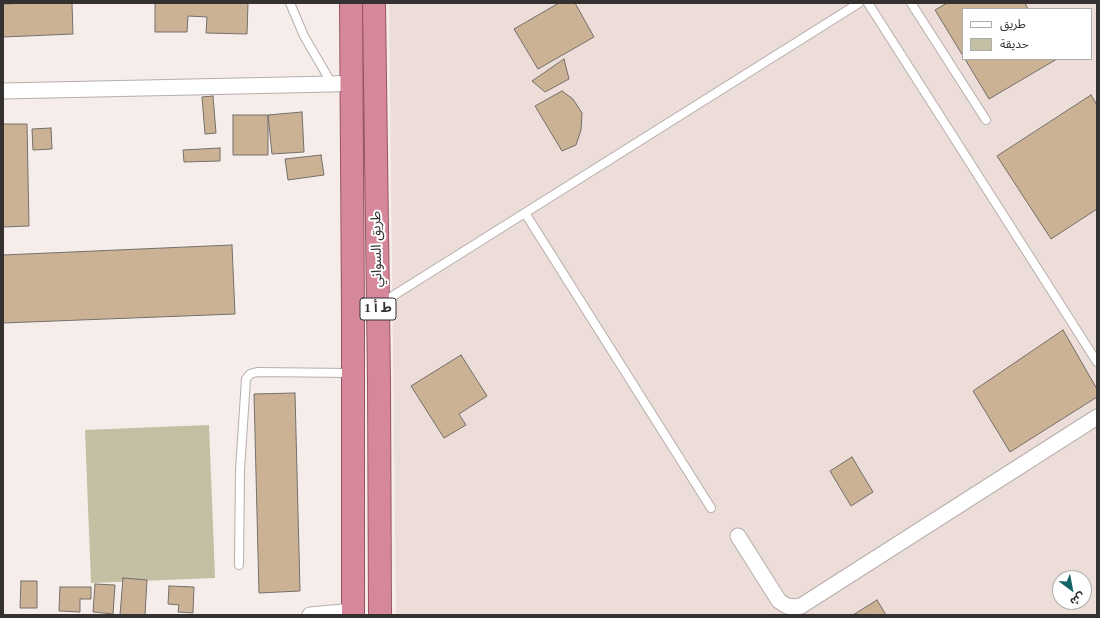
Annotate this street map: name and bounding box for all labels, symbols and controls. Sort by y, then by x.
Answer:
legend [962,8,1092,60]
text: طريق [1000,17,1026,31]
text: حديقة [1000,37,1029,51]
street label: طريق السواني [368,211,386,287]
road number: ط أ 1 [360,298,396,320]
north arrow [1052,570,1092,610]
text: ش [1068,590,1087,608]

